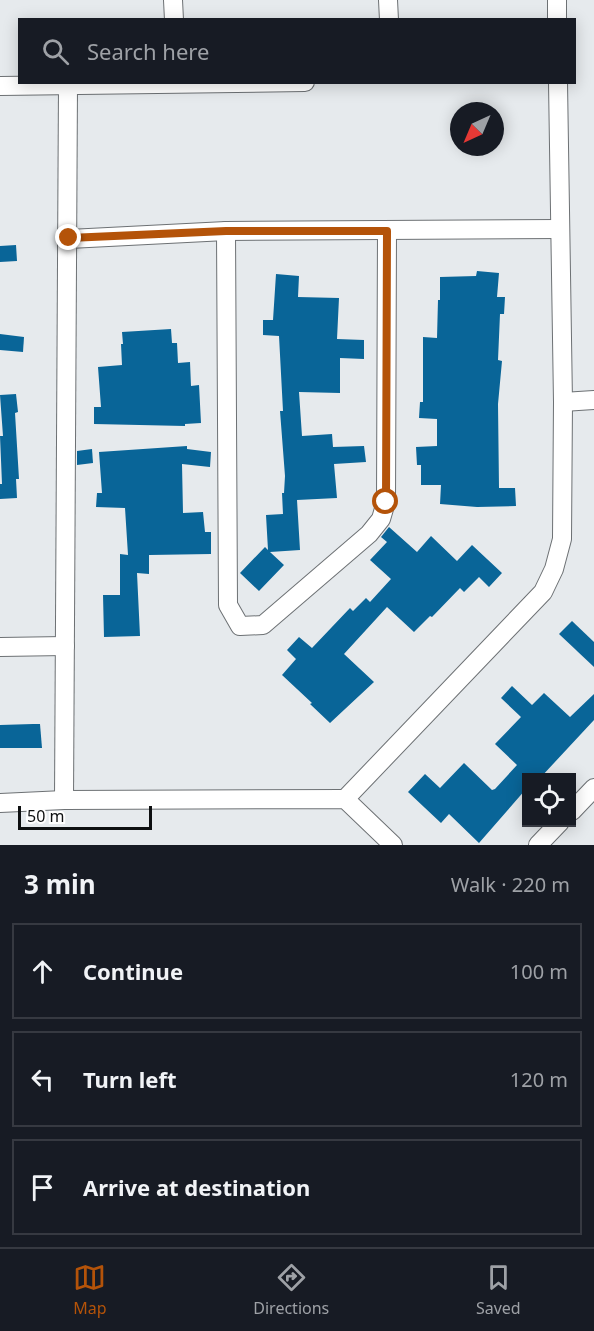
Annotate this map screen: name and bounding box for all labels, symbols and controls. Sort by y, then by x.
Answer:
search box [18,18,576,84]
icon: search [39,35,72,68]
text: Search here [87,36,209,66]
north arrow [450,102,504,156]
route end [55,224,81,250]
route start [372,488,398,514]
map controls [522,773,576,827]
button: locate [522,773,576,827]
scale bar [18,803,152,830]
text: 50 m [27,805,64,827]
text: 3 min [24,866,96,902]
text: Walk · 220 m [451,871,570,898]
icon: ahead [26,955,59,988]
text: Continue [83,956,183,986]
text: 100 m [510,958,568,985]
icon: left [26,1063,59,1096]
text: Turn left [83,1064,177,1094]
text: 120 m [510,1066,568,1093]
icon: arrive [26,1171,59,1204]
text: Arrive at destination [83,1172,310,1202]
tab: Map [73,1261,107,1319]
tab: Directions [253,1261,329,1319]
tab: Saved [476,1261,521,1319]

